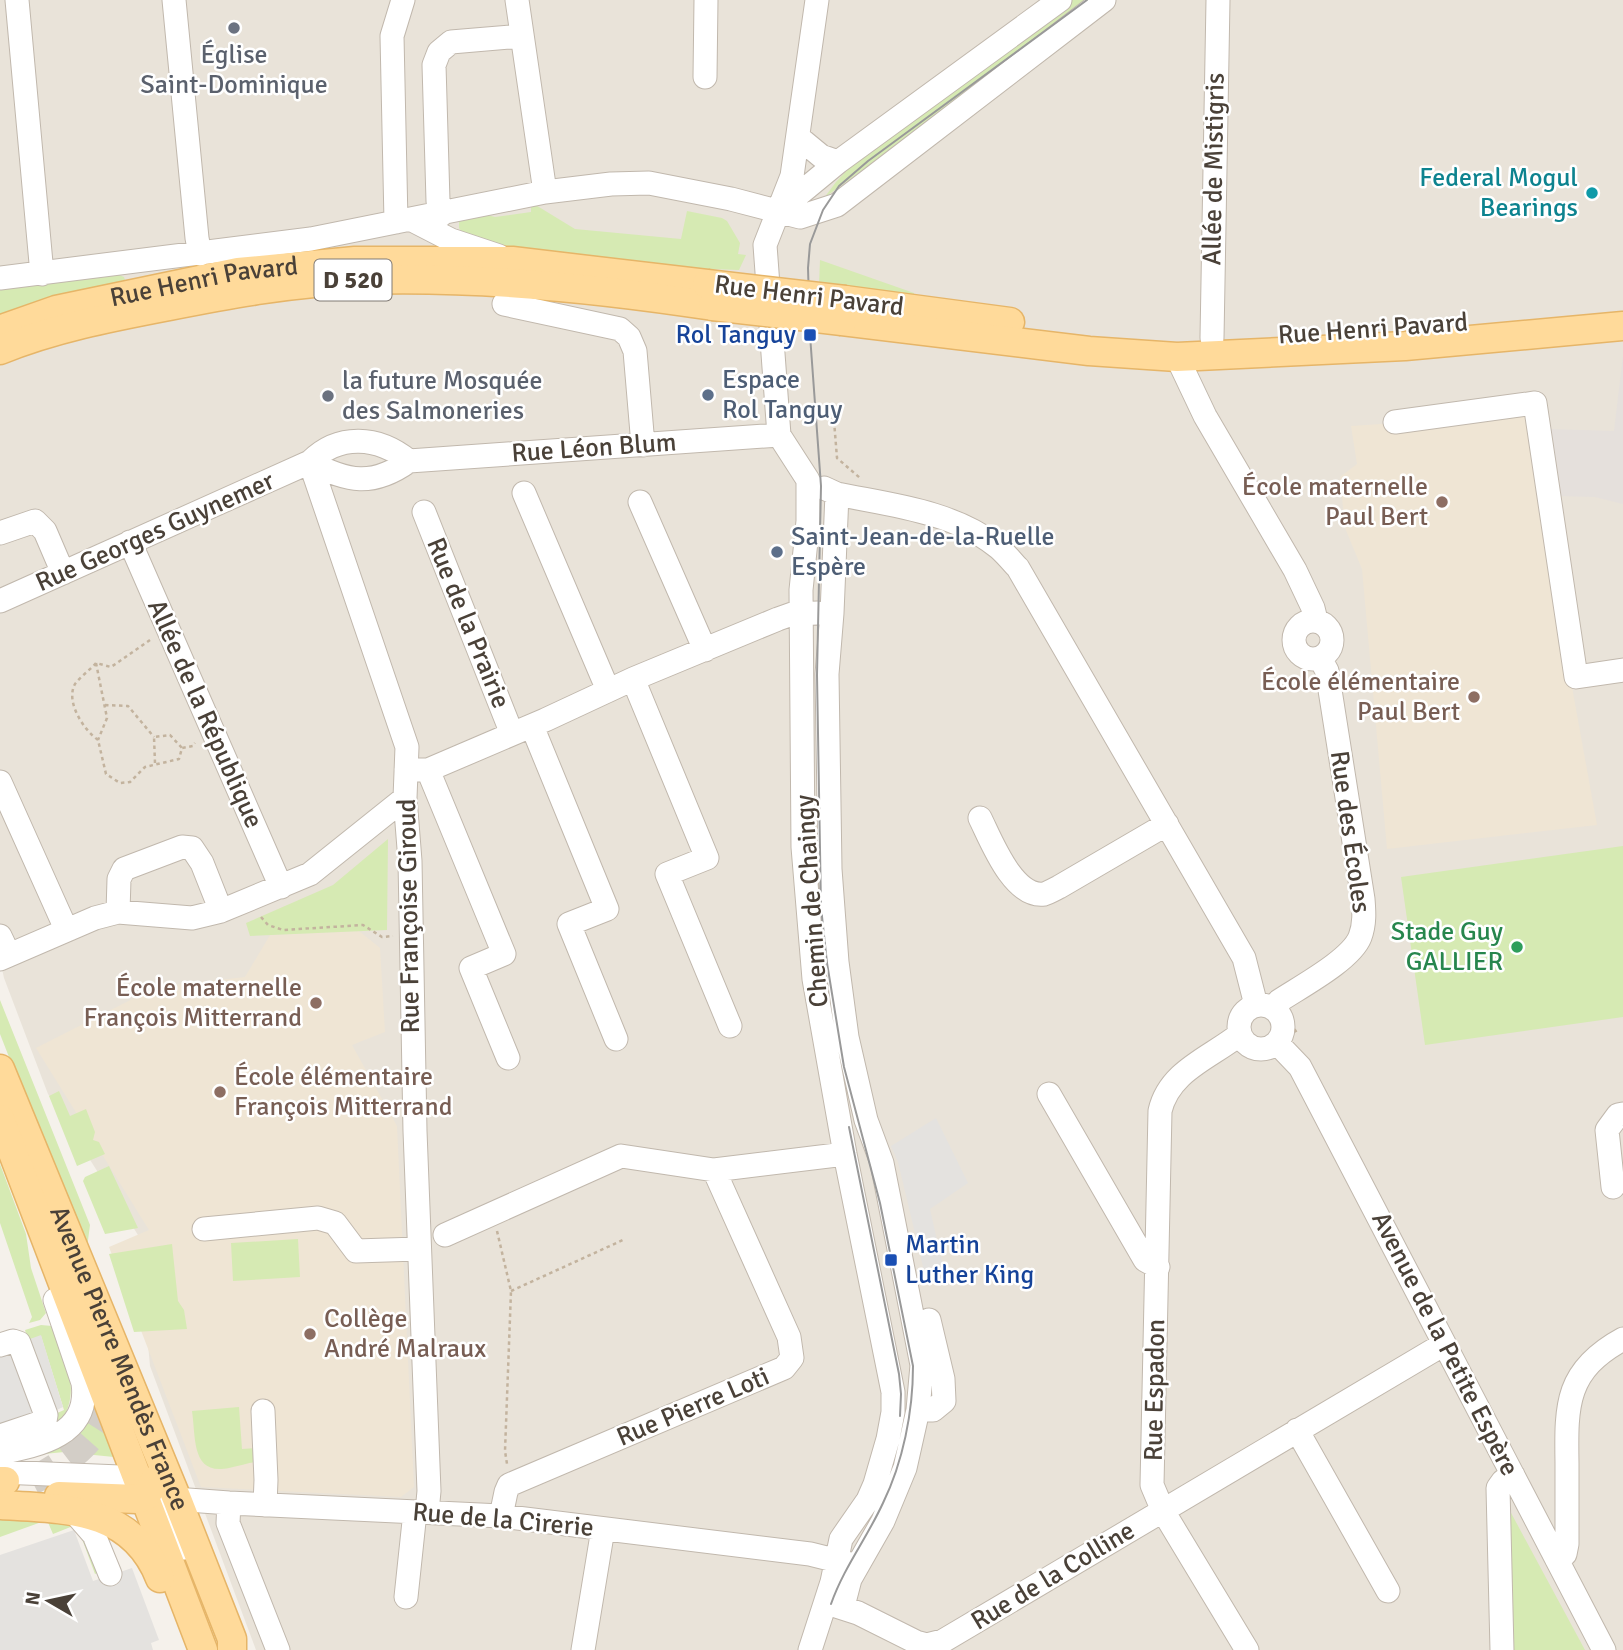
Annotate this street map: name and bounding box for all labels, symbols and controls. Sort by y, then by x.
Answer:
marker: Église Saint-Dominique [226,20,242,36]
place label: Église Saint-Dominique [140,39,328,101]
street label: Allée de Mistigris [1196,72,1232,266]
place label: Federal Mogul Bearings [1419,162,1578,224]
marker: Federal Mogul Bearings [1584,185,1600,201]
street label: Rue Henri Pavard [107,250,300,314]
road number: D 520 [314,260,392,300]
street label: Rue Henri Pavard [713,269,905,323]
street label: Rue Henri Pavard [1277,306,1469,352]
place label: Rol Tanguy [676,319,796,351]
marker: Rol Tanguy [802,327,818,343]
place label: Espace Rol Tanguy [722,364,843,426]
place label: la future Mosquée des Salmoneries [342,365,542,427]
marker: Espace Rol Tanguy [700,387,716,403]
marker: la future Mosquée des Salmoneries [320,388,336,404]
street label: Rue Léon Blum [510,426,678,470]
street label: Rue Georges Guynemer [31,465,280,599]
place label: École maternelle Paul Bert [1242,471,1428,533]
marker: École maternelle Paul Bert [1434,494,1450,510]
place label: Saint-Jean-de-la-Ruelle Espère [791,521,1055,583]
street label: Rue de la Prairie [419,533,517,713]
marker: Saint-Jean-de-la-Ruelle Espère [769,544,785,560]
street label: Allée de la République [140,595,270,833]
place label: École élémentaire Paul Bert [1261,666,1460,728]
marker: École élémentaire Paul Bert [1466,689,1482,705]
street label: Rue des Écoles [1323,749,1377,915]
street label: Chemin de Chaingy [789,794,835,1008]
street label: Rue Françoise Giroud [391,798,427,1034]
place label: Stade Guy GALLIER [1391,916,1503,978]
marker: Stade Guy GALLIER [1509,939,1525,955]
place label: École maternelle François Mitterrand [84,972,302,1034]
marker: École maternelle François Mitterrand [308,995,324,1011]
place label: École élémentaire François Mitterrand [234,1061,452,1123]
marker: École élémentaire François Mitterrand [212,1084,228,1100]
street label: Avenue Pierre Mendès France [42,1201,196,1515]
street label: Avenue de la Petite Espère [1364,1207,1526,1481]
place label: Martin Luther King [905,1229,1034,1291]
marker: Martin Luther King [883,1252,899,1268]
place label: Collège André Malraux [324,1303,486,1365]
street label: Rue Espadon [1138,1319,1172,1461]
marker: Collège André Malraux [302,1326,318,1342]
street label: Rue Pierre Loti [612,1360,774,1454]
street label: Rue de la Cirerie [411,1496,595,1544]
street label: Rue de la Colline [965,1515,1141,1637]
north arrow [14,1566,84,1636]
text: N [20,1590,46,1607]

